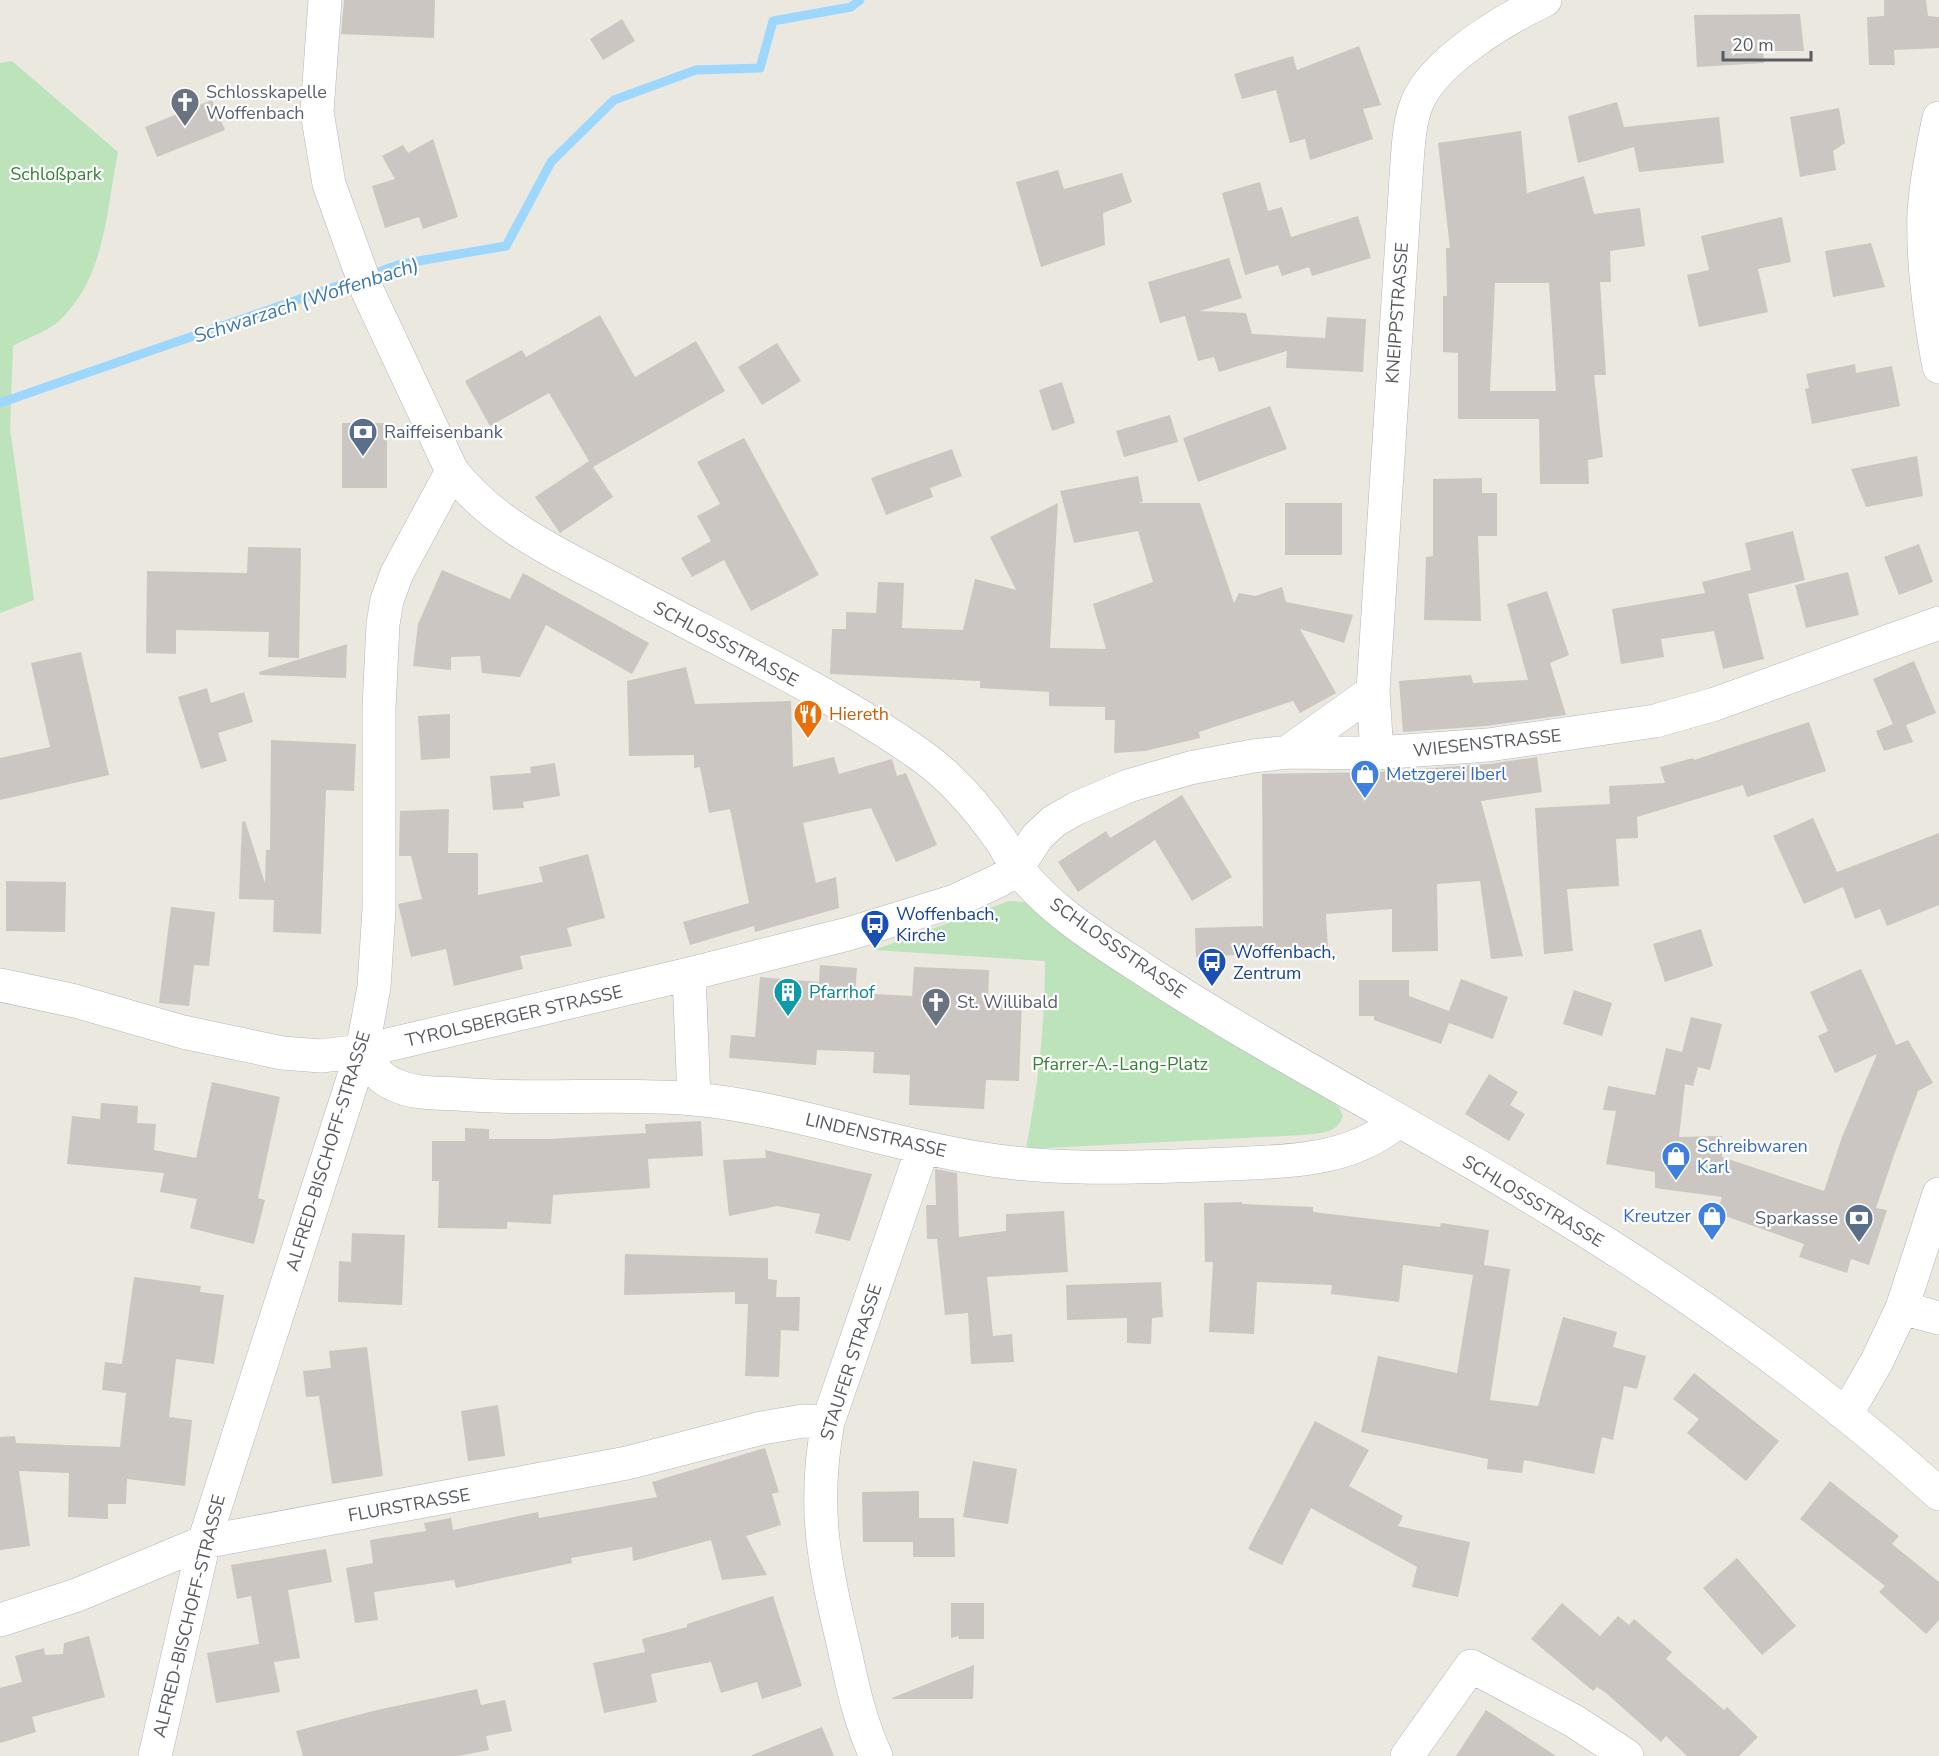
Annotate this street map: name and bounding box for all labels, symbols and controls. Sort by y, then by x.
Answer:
scale bar [1723,24,1812,62]
text: 20 m [1732,33,1774,57]
place label: Schlosskapelle Woffenbach [206,80,327,125]
church icon: Schlosskapelle Woffenbach [169,86,201,128]
park label: Schloßpark [10,162,103,186]
street label: KNEIPPSTRASSE [1380,242,1414,384]
water label: Schwarzach (Woffenbach) [190,251,422,350]
bank icon: Raiffeisenbank [347,416,379,458]
place label: Raiffeisenbank [384,420,504,444]
street label: SCHLOSSSTRASSE [649,596,803,692]
restaurant icon: Hiereth [792,698,824,740]
place label: Hiereth [829,702,889,726]
street label: WIESENSTRASSE [1412,723,1562,763]
shop icon: Metzgerei Iberl [1349,758,1381,800]
place label: Metzgerei Iberl [1386,762,1507,786]
street label: SCHLOSSSTRASSE [1045,892,1191,1004]
place label: Woffenbach, Kirche [896,902,999,947]
bus stop icon: Woffenbach, Kirche [859,908,891,950]
place label: Woffenbach, Zentrum [1233,940,1336,985]
bus stop icon: Woffenbach, Zentrum [1196,946,1228,988]
building icon: Pfarrhof [772,976,804,1018]
street label: TYROLSBERGER STRASSE [403,979,625,1053]
place label: Pfarrhof [809,980,876,1004]
church icon: St. Willibald [920,986,952,1028]
place label: St. Willibald [957,990,1058,1014]
street label: ALFRED-BISCHOFF-STRASSE [280,1028,376,1274]
park label: Pfarrer-A.-Lang-Platz [1032,1052,1208,1076]
street label: LINDENSTRASSE [803,1107,949,1163]
place label: Schreibwaren Karl [1697,1134,1808,1179]
shop icon: Schreibwaren Karl [1660,1140,1692,1182]
street label: SCHLOSSSTRASSE [1458,1149,1608,1253]
shop icon: Kreutzer [1696,1200,1728,1242]
bank icon: Sparkasse [1843,1202,1875,1244]
place label: Kreutzer [1623,1204,1692,1228]
place label: Sparkasse [1755,1206,1838,1230]
street label: STAUFER STRASSE [814,1281,888,1443]
street label: FLURSTRASSE [346,1482,472,1528]
street label: ALFRED-BISCHOFF-STRASSE [147,1492,231,1740]

